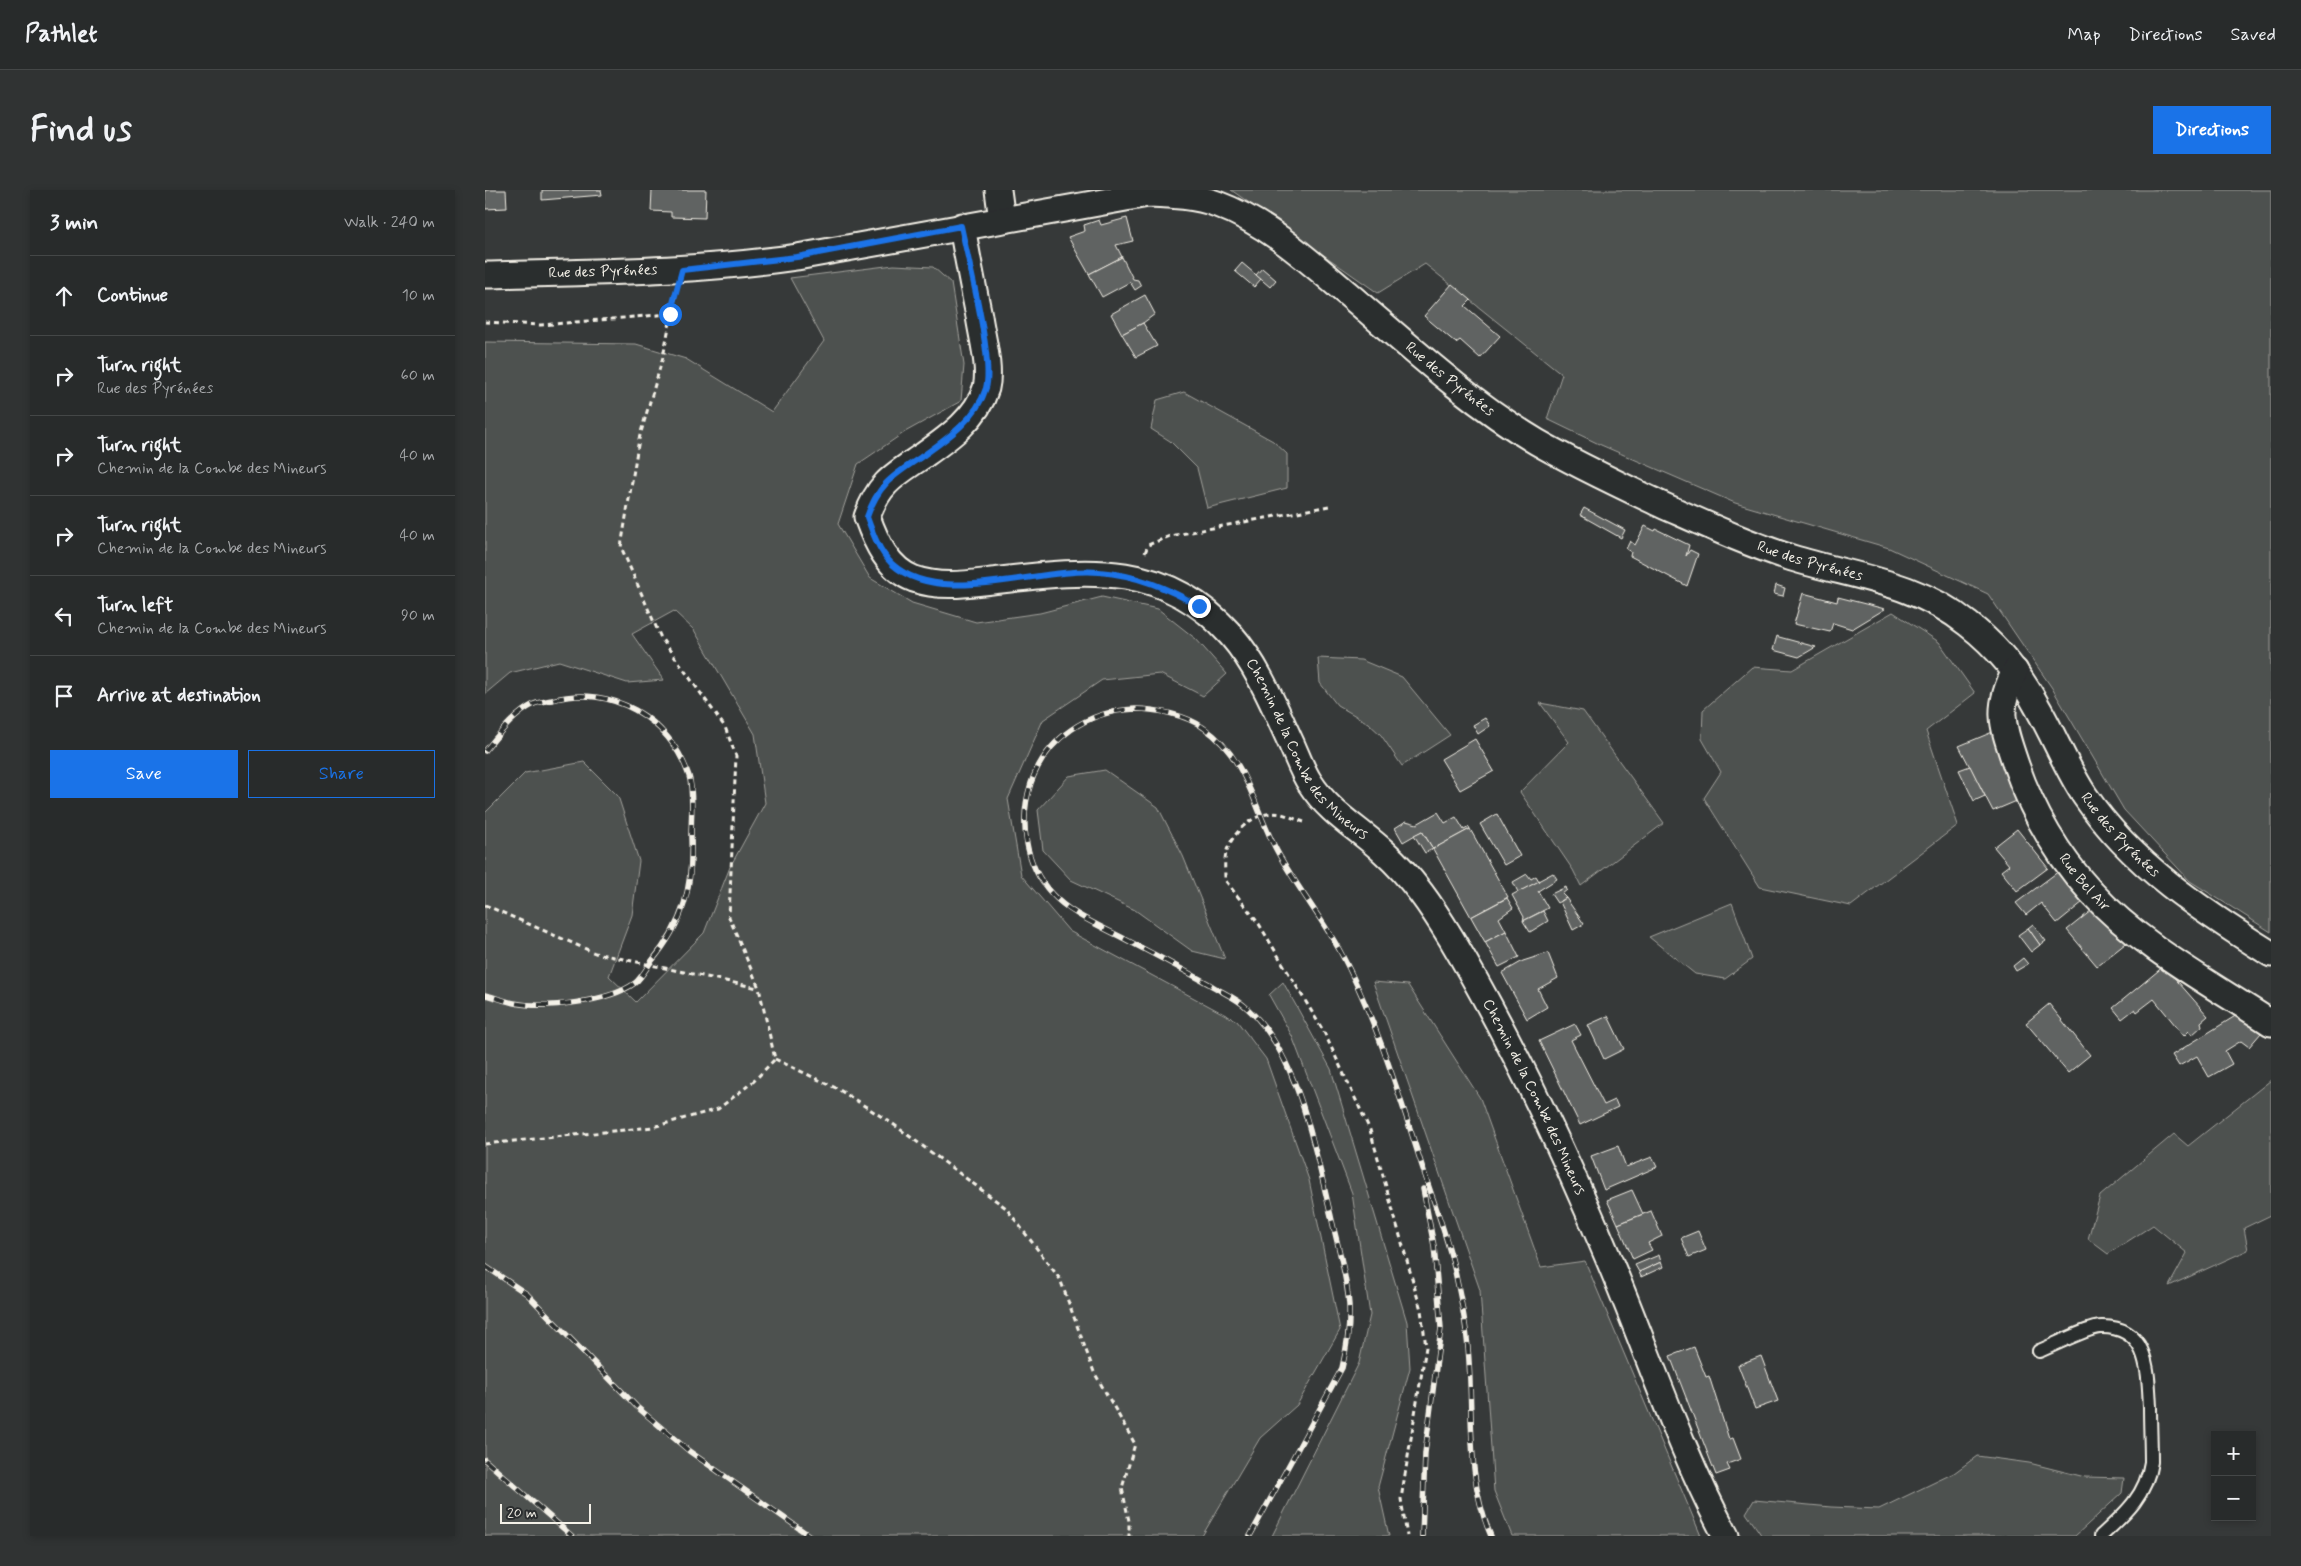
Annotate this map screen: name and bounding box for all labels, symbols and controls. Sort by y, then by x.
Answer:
text: Pathlet [25,19,97,50]
text: Map [2068,23,2101,47]
text: Directions [2129,23,2203,47]
text: Saved [2231,23,2276,47]
button: Directions [2153,106,2271,154]
text: Find us [30,107,132,153]
text: 3 min [50,209,98,237]
text: Walk · 240 m [344,212,435,233]
street label: Rue des Pyrénées [548,260,658,283]
icon: ahead [50,282,78,310]
text: Continue [97,283,168,308]
text: 10 m [402,285,435,306]
route start [659,303,682,326]
street label: Rue des Pyrénées [1401,338,1499,421]
text: Turn right [97,353,181,378]
icon: right [50,362,78,390]
text: 60 m [401,365,435,386]
text: Rue des Pyrénées [97,378,213,399]
text: Turn right [97,433,181,458]
icon: right [50,442,78,470]
text: 40 m [399,445,435,466]
text: Chemin de la Combe des Mineurs [97,458,327,479]
text: Turn right [97,513,181,538]
icon: right [50,522,78,550]
text: 40 m [399,525,435,546]
street label: Rue des Pyrénées [1754,537,1865,586]
text: Chemin de la Combe des Mineurs [97,538,327,559]
text: Turn left [97,593,173,618]
route end [1188,595,1211,618]
icon: left [50,602,78,630]
text: 90 m [401,605,435,626]
text: Chemin de la Combe des Mineurs [97,618,327,639]
street label: Chemin de la Combe des Mineurs [1241,655,1372,845]
icon: arrive [50,682,78,710]
text: Arrive at destination [97,683,261,708]
button: Save [50,750,238,798]
button: Share [248,750,435,798]
street label: Rue des Pyrénées [2076,789,2164,882]
street label: Rue Bel Air [2054,850,2115,916]
street label: Chemin de la Combe des Mineurs [1478,996,1590,1198]
map controls [2211,1431,2256,1521]
button: + [2211,1431,2256,1476]
button: − [2211,1476,2256,1521]
scale bar [500,1501,591,1524]
text: 20 m [507,1504,537,1522]

